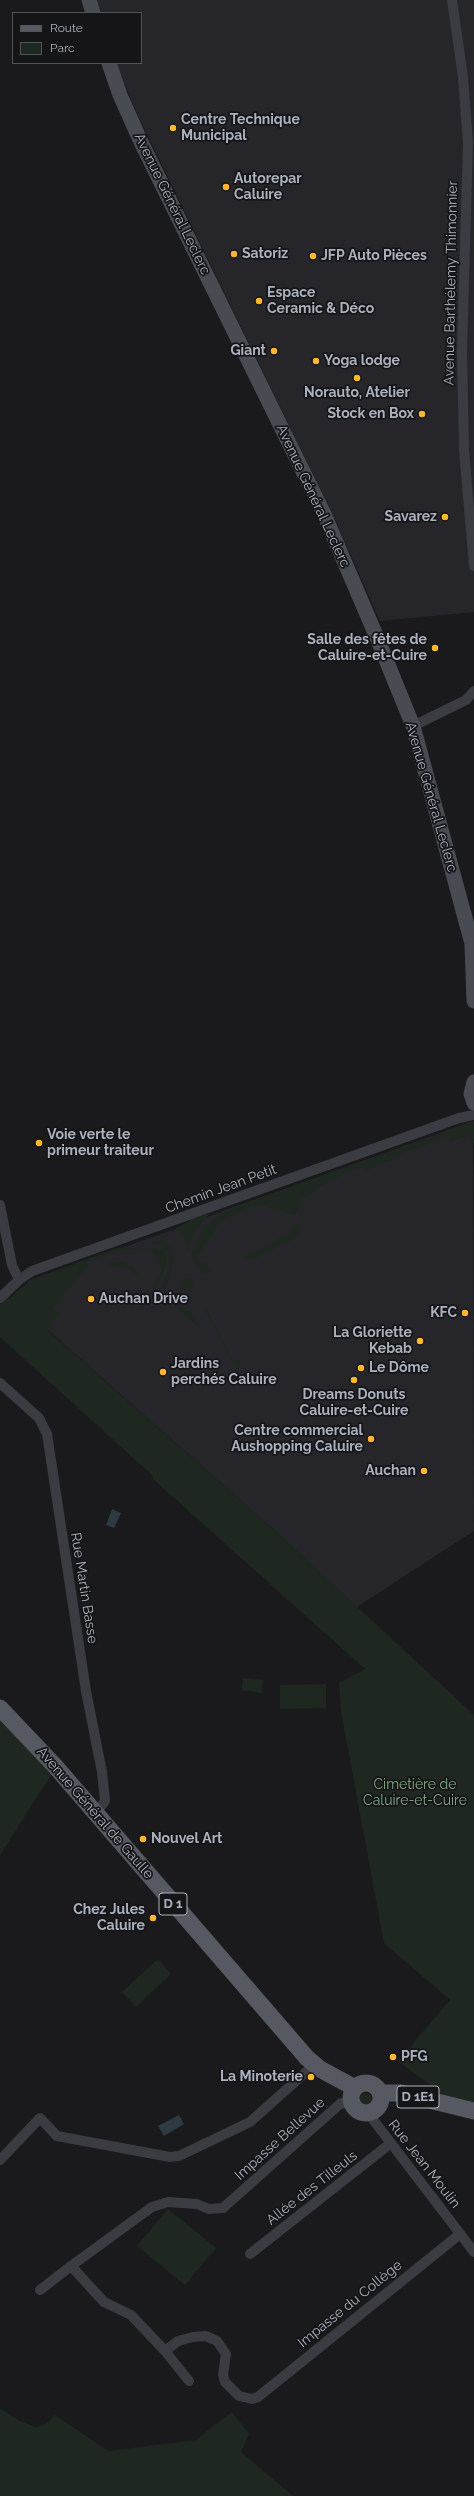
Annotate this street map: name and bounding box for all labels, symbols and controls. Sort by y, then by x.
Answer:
legend [12,12,142,64]
text: Route [50,21,83,35]
text: Parc [50,41,75,55]
place label: Centre Technique Municipal [181,112,300,144]
marker: Centre Technique Municipal [168,123,178,133]
street label: Avenue Général Leclerc [130,130,214,278]
place label: Autorepar Caluire [234,171,302,204]
street label: Avenue Barthélemy Thimonnier [441,180,461,386]
marker: Autorepar Caluire [221,182,231,192]
place label: Satoriz [242,246,288,262]
place label: JFP Auto Pièces [321,248,427,264]
marker: Satoriz [229,249,239,259]
marker: JFP Auto Pièces [308,251,318,261]
place label: Espace Ceramic & Déco [267,285,374,318]
marker: Espace Ceramic & Déco [254,296,264,306]
place label: Giant [230,343,266,359]
marker: Giant [269,346,279,356]
place label: Yoga lodge [324,353,400,369]
marker: Yoga lodge [311,356,321,366]
marker: Norauto, Atelier [352,373,362,383]
place label: Norauto, Atelier [304,385,410,401]
place label: Stock en Box [327,406,414,422]
marker: Stock en Box [417,409,427,419]
street label: Avenue Général Leclerc [273,422,353,570]
place label: Savarez [385,509,437,525]
marker: Savarez [440,512,450,522]
place label: Salle des fêtes de Caluire-et-Cuire [307,632,427,664]
marker: Salle des fêtes de Caluire-et-Cuire [430,643,440,653]
street label: Avenue Général Leclerc [401,720,461,874]
place label: Voie verte le primeur traiteur [47,1127,154,1160]
marker: Voie verte le primeur traiteur [34,1138,44,1148]
street label: Chemin Jean Petit [163,1161,279,1217]
place label: Auchan Drive [99,1291,188,1307]
marker: Auchan Drive [86,1294,96,1304]
place label: KFC [430,1305,457,1321]
marker: KFC [460,1308,470,1318]
place label: La Gloriette Kebab [333,1325,412,1358]
marker: La Gloriette Kebab [415,1336,425,1346]
place label: Jardins perchés Caluire [171,1356,277,1388]
place label: Le Dôme [369,1360,429,1376]
marker: Le Dôme [356,1363,366,1373]
marker: Jardins perchés Caluire [158,1367,168,1377]
marker: Dreams Donuts Caluire-et-Cuire [349,1375,359,1385]
place label: Dreams Donuts Caluire-et-Cuire [300,1387,408,1420]
place label: Centre commercial Aushopping Caluire [231,1423,363,1456]
marker: Centre commercial Aushopping Caluire [366,1434,376,1444]
place label: Auchan [365,1463,416,1479]
marker: Auchan [419,1466,429,1476]
street label: Rue Martin Basse [67,1531,101,1645]
street label: Avenue Général de Gaulle [33,1744,157,1882]
park label: Cimetière de Caluire-et-Cuire [363,1777,467,1810]
place label: Nouvel Art [151,1831,223,1847]
marker: Nouvel Art [138,1834,148,1844]
road number: D 1 [159,1893,187,1915]
place label: Chez Jules Caluire [73,1902,145,1934]
marker: Chez Jules Caluire [148,1913,158,1923]
place label: PFG [401,2049,428,2065]
marker: PFG [388,2052,398,2062]
place label: La Minoterie [220,2069,303,2085]
marker: La Minoterie [306,2072,316,2082]
road number: D 1E1 [397,2086,439,2108]
street label: Impasse Bellevue [232,2094,328,2184]
street label: Rue Jean Moulin [384,2117,464,2211]
street label: Allée des Tilleuls [263,2147,361,2229]
street label: Impasse du Collège [295,2257,405,2351]

